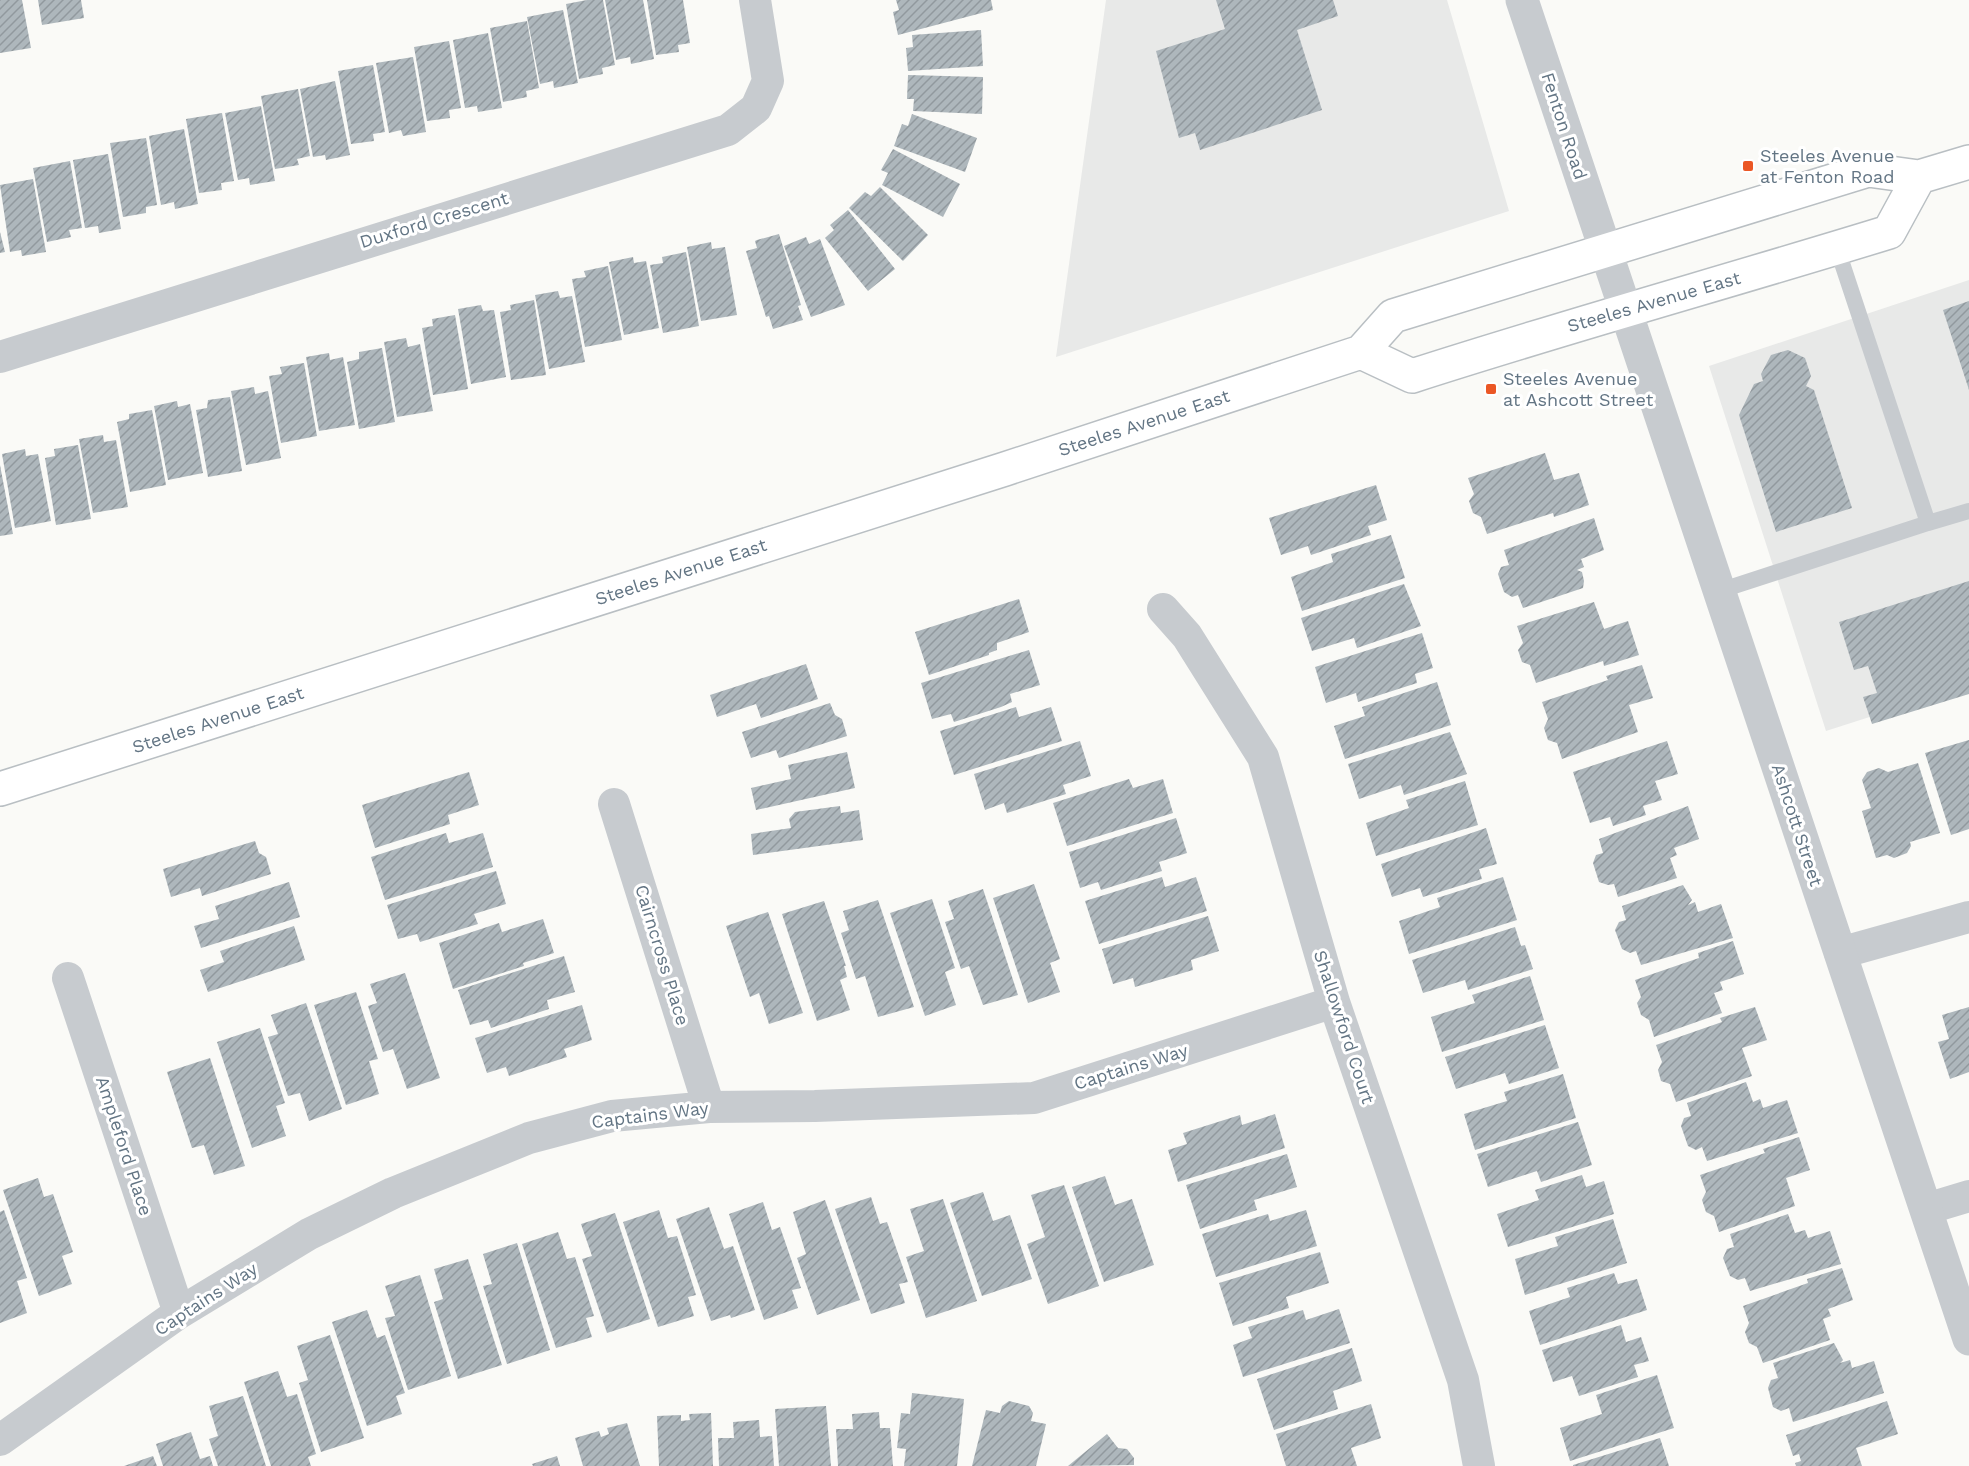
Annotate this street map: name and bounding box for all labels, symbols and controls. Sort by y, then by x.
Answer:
street label: Fenton Road [1537,70,1592,182]
place label: Steeles Avenue at Fenton Road [1760,145,1894,187]
marker: Steeles Avenue at Fenton Road [1741,159,1755,173]
street label: Duxford Crescent [357,187,511,252]
street label: Steeles Avenue East [1565,267,1743,336]
place label: Steeles Avenue at Ashcott Street [1503,368,1654,410]
marker: Steeles Avenue at Ashcott Street [1484,382,1498,396]
street label: Steeles Avenue East [1055,385,1233,460]
street label: Steeles Avenue East [592,534,770,609]
street label: Steeles Avenue East [129,682,307,757]
street label: Ashcott Street [1768,761,1827,889]
street label: Cairncross Place [631,882,694,1028]
street label: Shallowford Court [1310,947,1379,1107]
street label: Captains Way [1071,1039,1191,1094]
street label: Ampleford Place [92,1073,157,1218]
street label: Captains Way [590,1097,711,1132]
street label: Captains Way [151,1257,262,1340]

